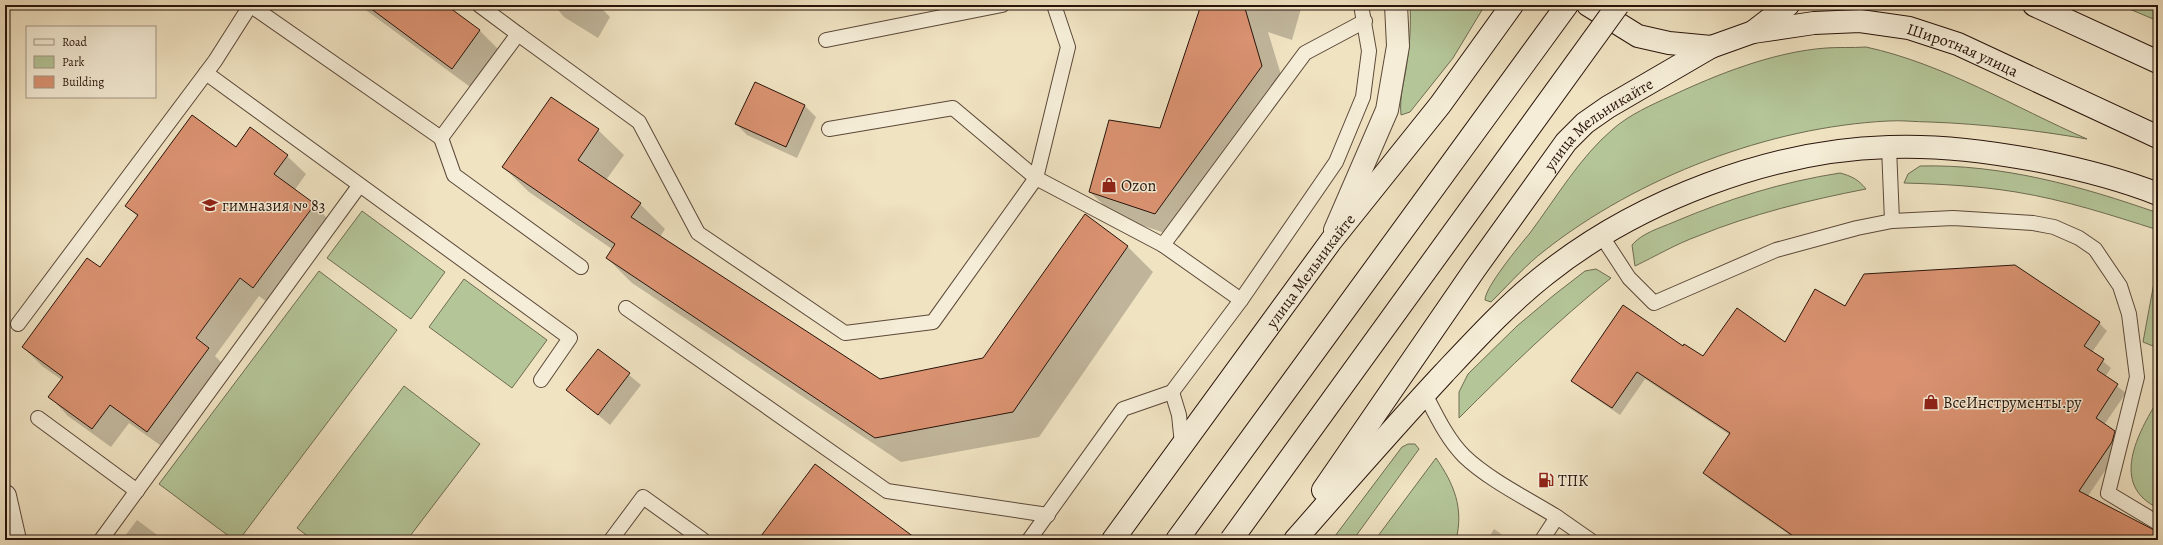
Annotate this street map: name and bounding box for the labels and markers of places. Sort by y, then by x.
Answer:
place label: Ozon [1121,175,1156,197]
shop icon: Ozon [1100,176,1118,194]
place label: гимназия № 83 [222,195,325,217]
school or university icon: гимназия № 83 [201,196,219,214]
place label: ВсеИнструменты.ру [1943,392,2082,414]
shop icon: ВсеИнструменты.ру [1922,393,1940,411]
place label: ТПК [1558,470,1589,492]
fuel station icon: ТПК [1537,471,1555,489]

